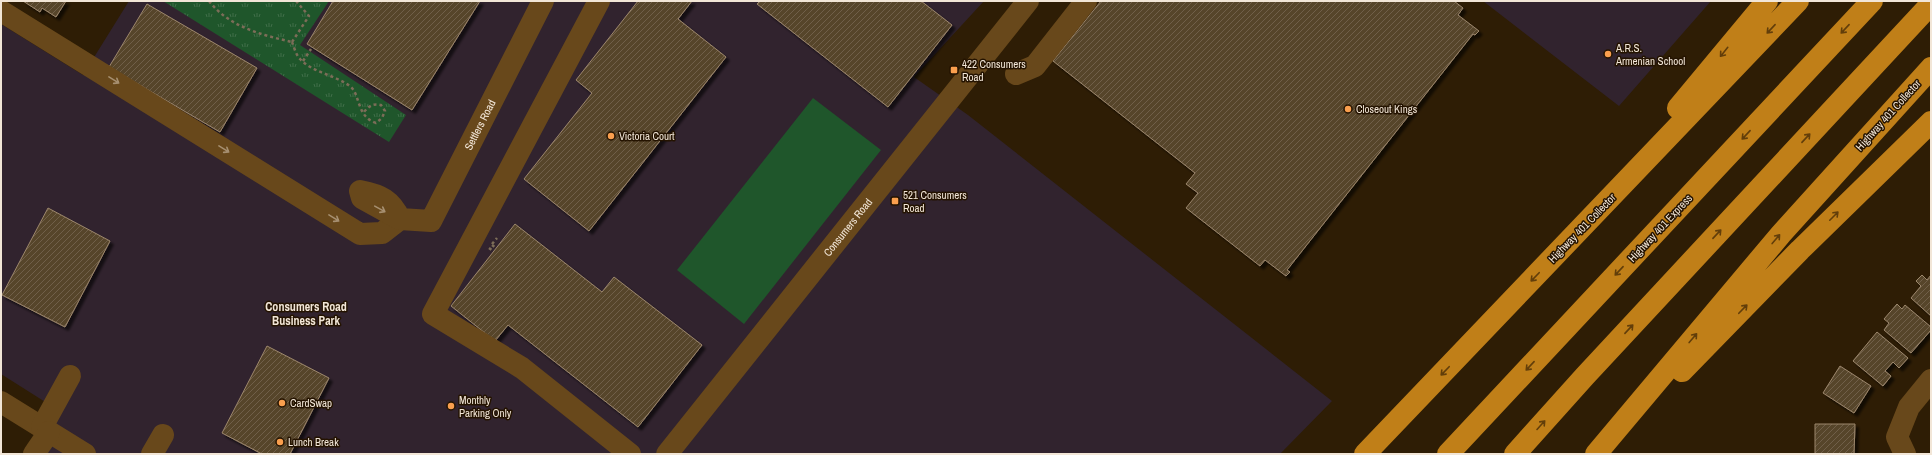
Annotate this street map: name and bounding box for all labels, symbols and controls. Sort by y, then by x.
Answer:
one-way arrow [1766,24,1775,34]
one-way arrow [1841,24,1850,35]
place label: A.R.S. Armenian School [1615,41,1685,68]
one-way arrow [1719,46,1728,57]
marker: A.R.S. Armenian School [1603,49,1613,59]
place label: 422 Consumers Road [962,57,1026,84]
marker: 422 Consumers Road [949,65,959,75]
one-way arrow [108,76,119,84]
street label: Highway 401 Collector [1852,77,1924,153]
street label: Settlers Road [461,97,499,152]
place label: Closeout Kings [1356,102,1418,116]
marker: Closeout Kings [1343,104,1353,114]
place label: Victoria Court [619,129,675,143]
one-way arrow [1742,130,1751,140]
marker: Victoria Court [606,131,616,141]
one-way arrow [1801,133,1810,144]
one-way arrow [218,145,229,153]
place label: 521 Consumers Road [903,188,967,215]
street label: Highway 401 Collector [1545,190,1619,266]
street label: Highway 401 Express [1625,191,1695,265]
street label: Consumers Road [820,195,875,259]
marker: 521 Consumers Road [890,196,900,206]
one-way arrow [374,205,386,213]
one-way arrow [1829,211,1839,221]
one-way arrow [328,214,340,222]
one-way arrow [1712,229,1722,239]
one-way arrow [1772,234,1781,244]
one-way arrow [1615,266,1624,276]
one-way arrow [1530,272,1540,282]
district label: Consumers Road Business Park [265,299,347,329]
one-way arrow [1738,304,1748,314]
one-way arrow [1624,324,1633,334]
one-way arrow [1688,333,1697,344]
one-way arrow [1526,361,1535,371]
one-way arrow [1440,366,1450,376]
place label: Monthly Parking Only [459,393,512,420]
place label: CardSwap [290,396,332,410]
marker: CardSwap [277,398,287,408]
marker: Monthly Parking Only [446,401,456,411]
one-way arrow [1536,420,1546,430]
place label: Lunch Break [288,435,339,449]
marker: Lunch Break [275,437,285,447]

